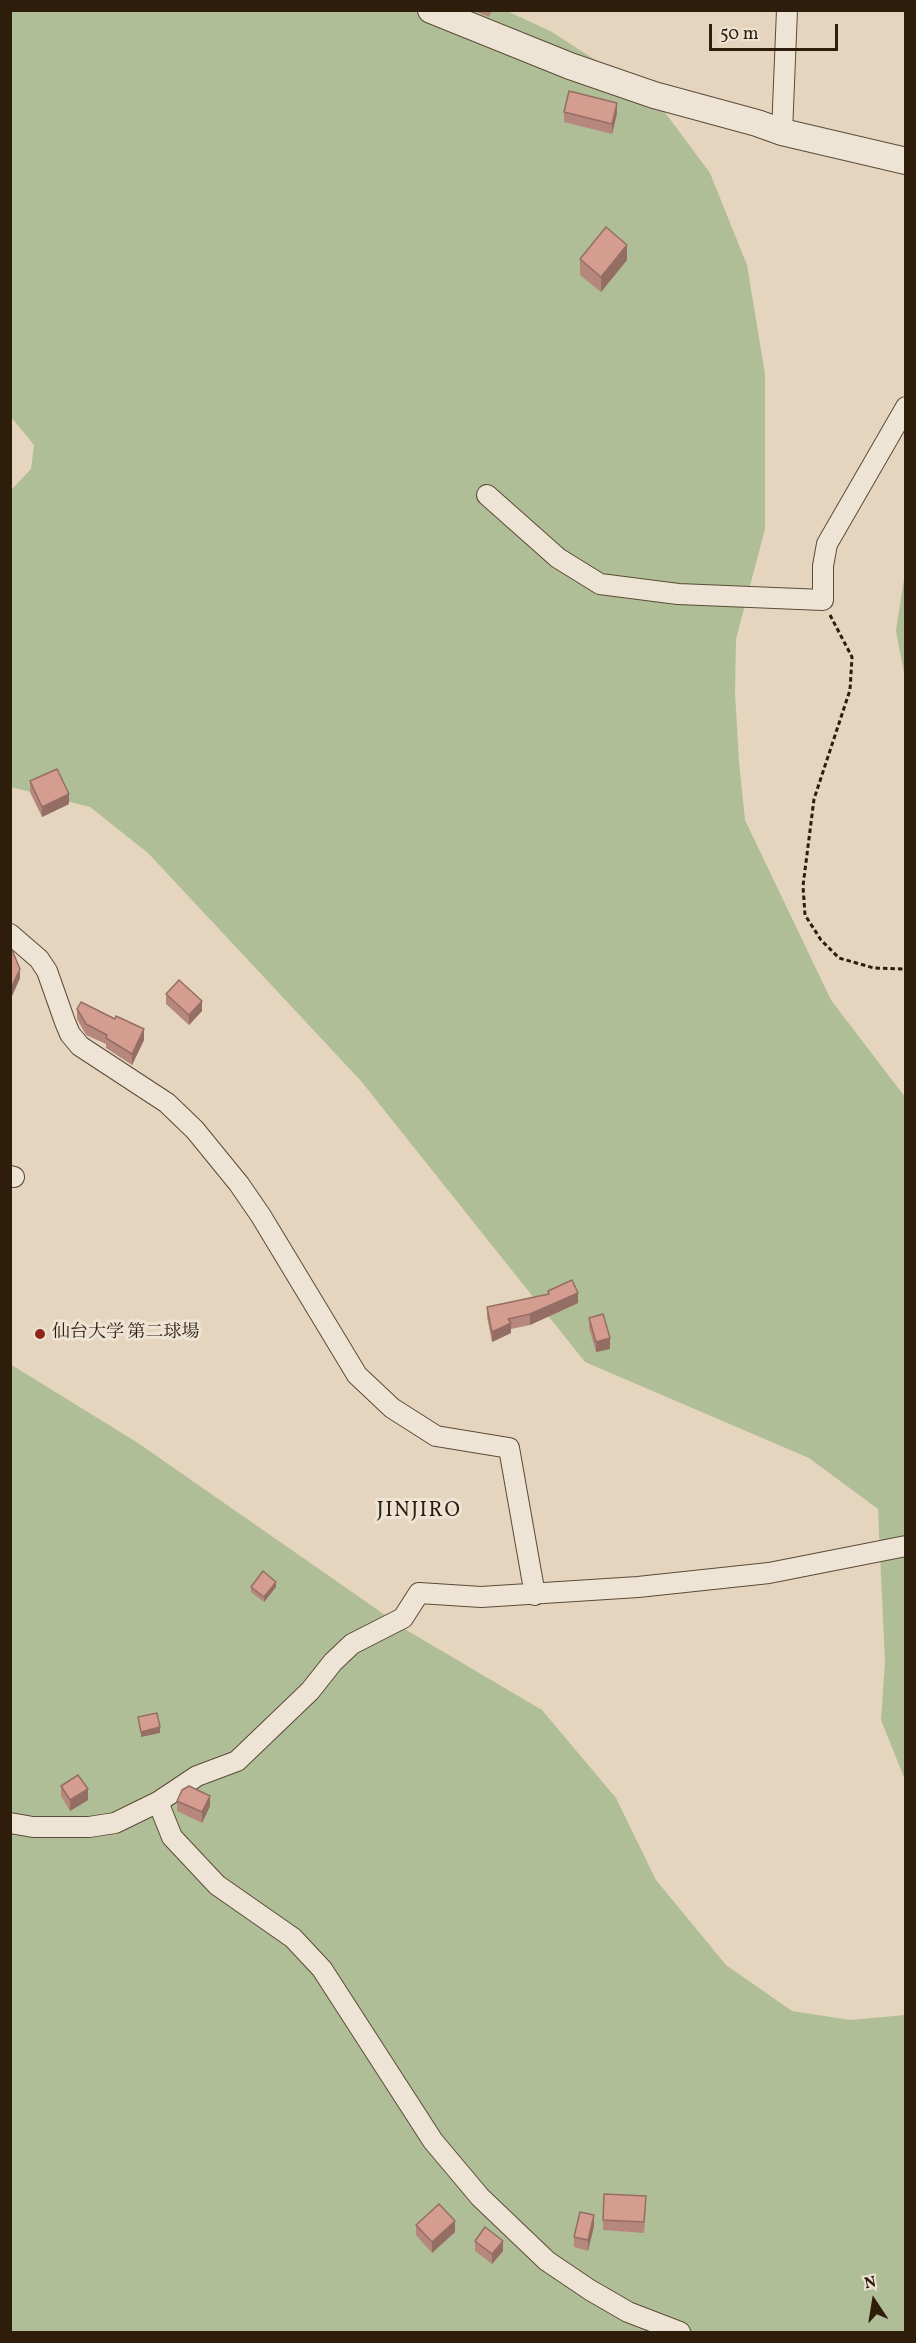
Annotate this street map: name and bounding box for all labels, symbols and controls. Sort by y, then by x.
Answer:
scale bar [712,12,841,50]
text: 50 m [720,22,759,47]
place label: 仙台大学 第二球場 [52,1323,200,1345]
marker: 仙台大学 第二球場 [33,1327,47,1341]
district label: JINJIRO [377,1499,461,1525]
north arrow [844,2271,904,2331]
text: N [862,2271,878,2295]

